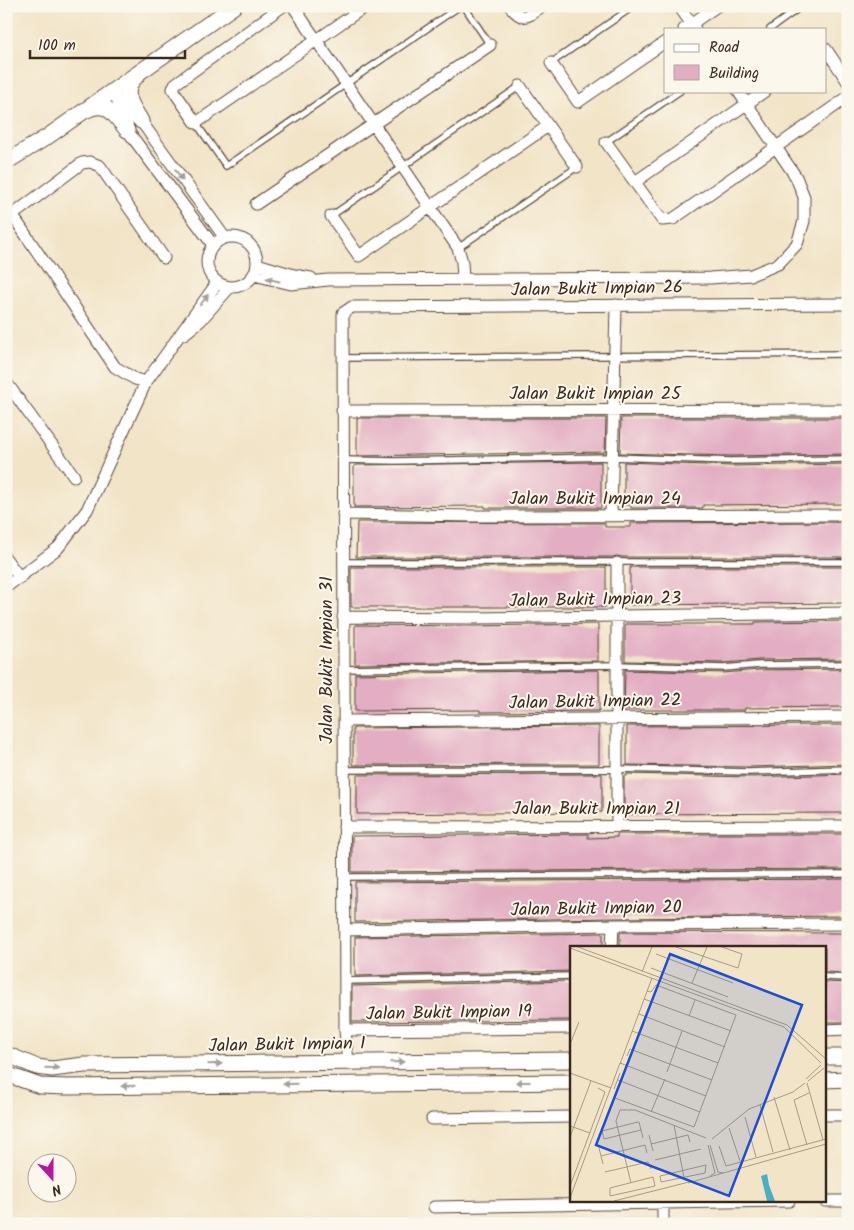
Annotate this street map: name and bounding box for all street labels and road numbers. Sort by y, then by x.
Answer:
street label: Jalan Bukit Impian 26 [511,274,683,305]
street label: Jalan Bukit Impian 25 [509,380,682,409]
street label: Jalan Bukit Impian 24 [509,485,681,514]
street label: Jalan Bukit Impian 31 [313,576,342,744]
street label: Jalan Bukit Impian 23 [509,584,681,617]
street label: Jalan Bukit Impian 22 [509,686,682,719]
street label: Jalan Bukit Impian 21 [512,795,680,824]
street label: Jalan Bukit Impian 20 [510,894,682,925]
street label: Jalan Bukit Impian 19 [366,998,533,1029]
street label: Jalan Bukit Impian 1 [208,1030,366,1061]

